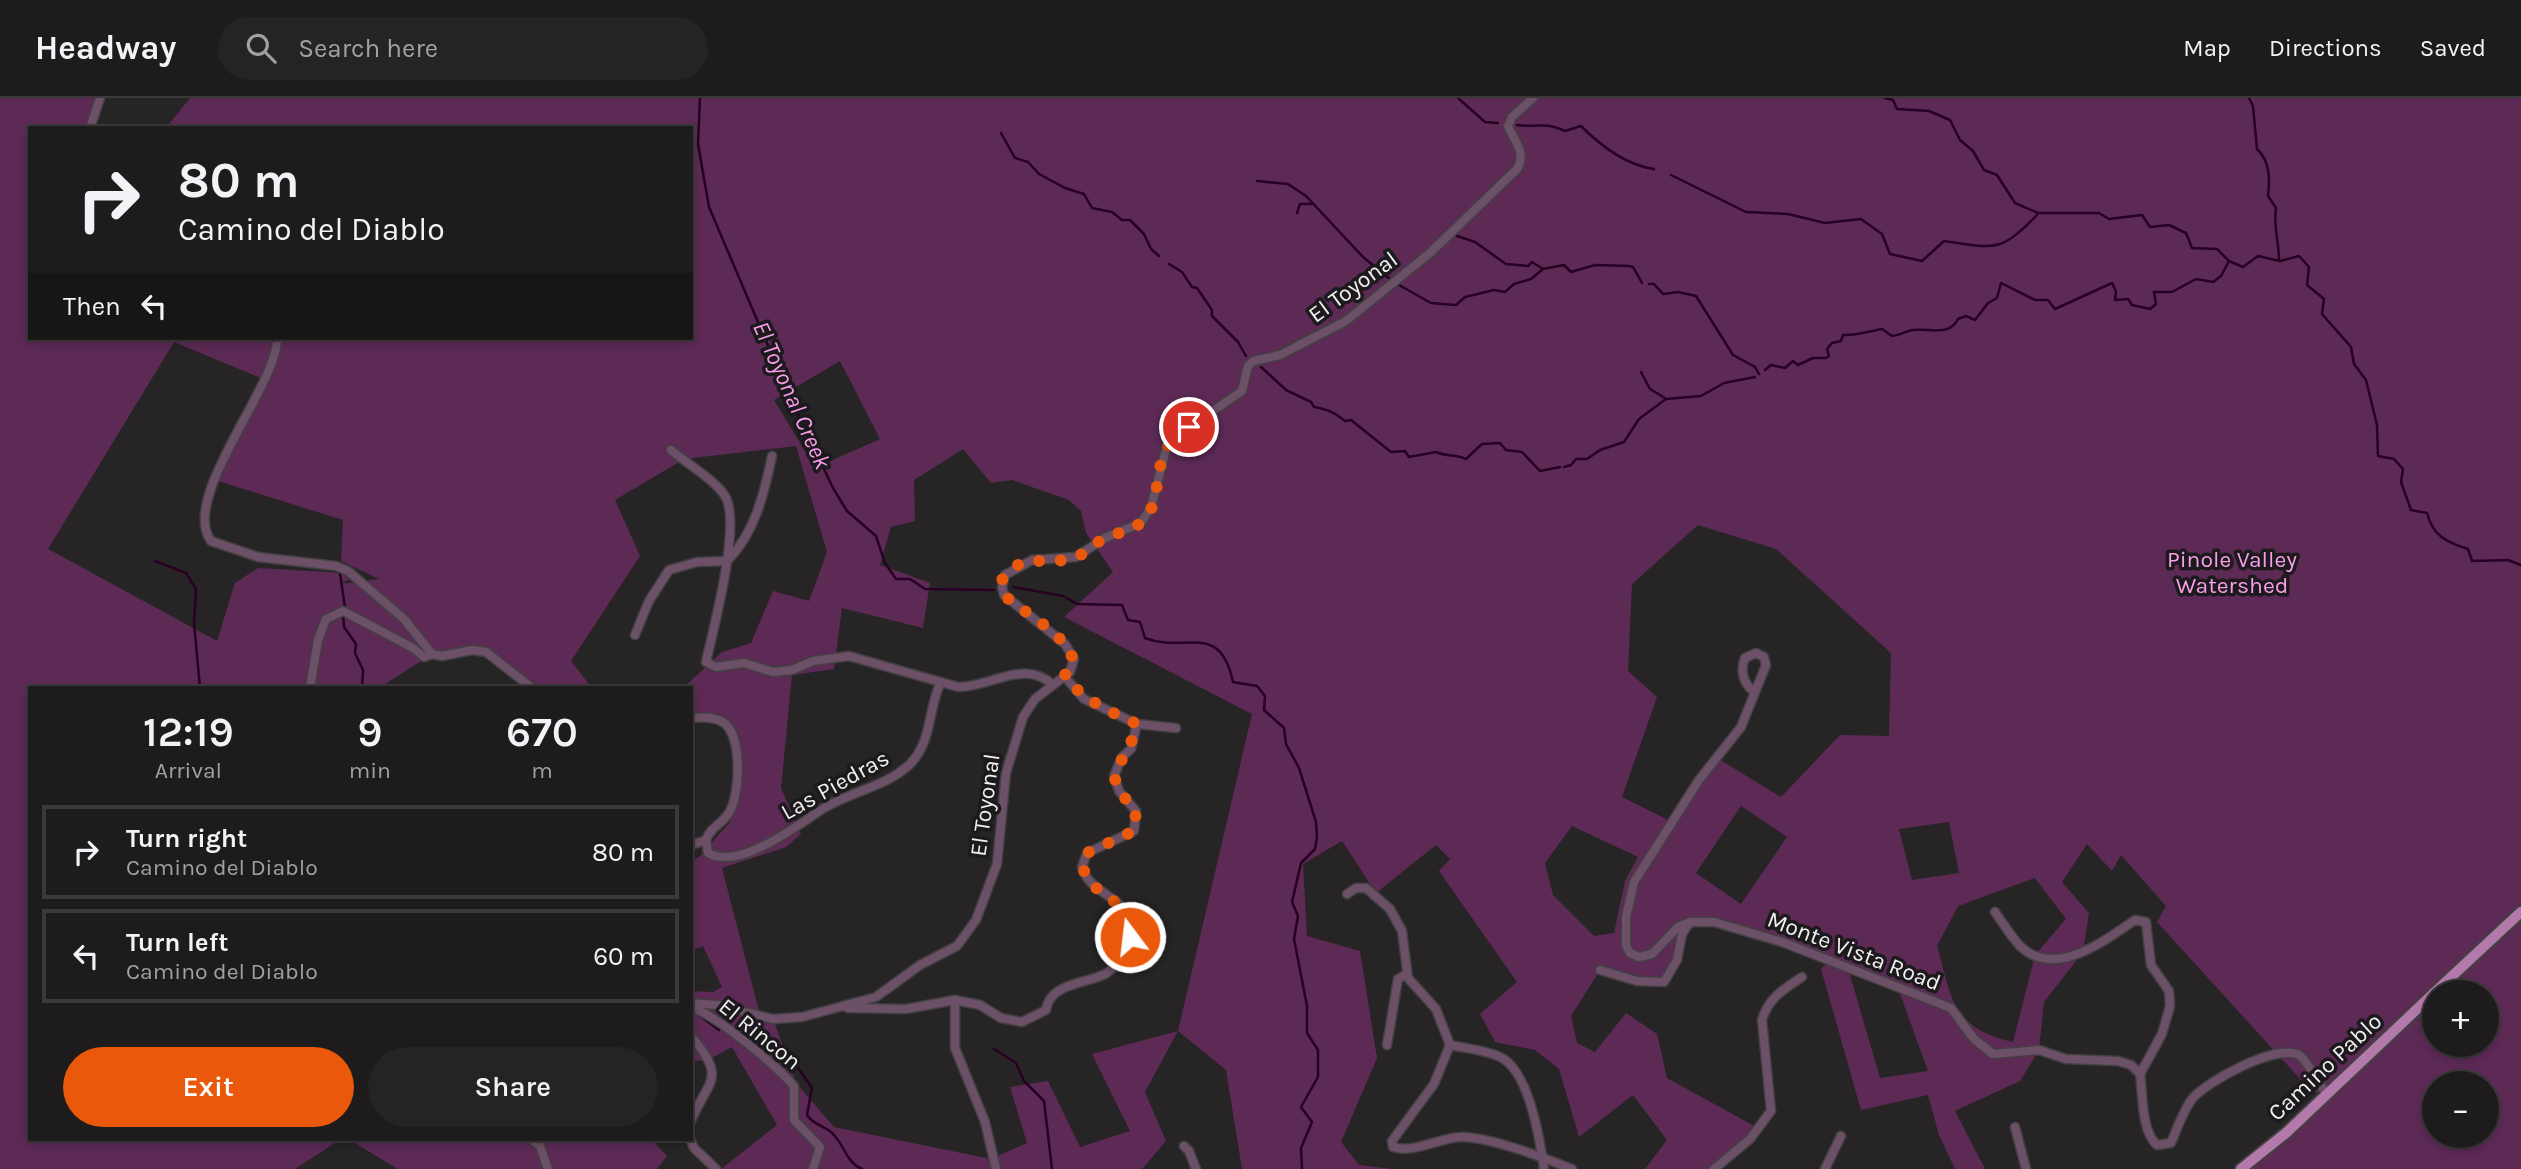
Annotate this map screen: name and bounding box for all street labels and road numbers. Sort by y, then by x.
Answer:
street label: El Toyonal [1303,246,1403,328]
street label: Las Piedras [776,744,894,826]
street label: El Toyonal [964,752,1006,858]
street label: Monte Vista Road [1764,906,1944,996]
street label: El Rincon [713,993,807,1075]
street label: Camino Pablo [2263,1008,2387,1126]

